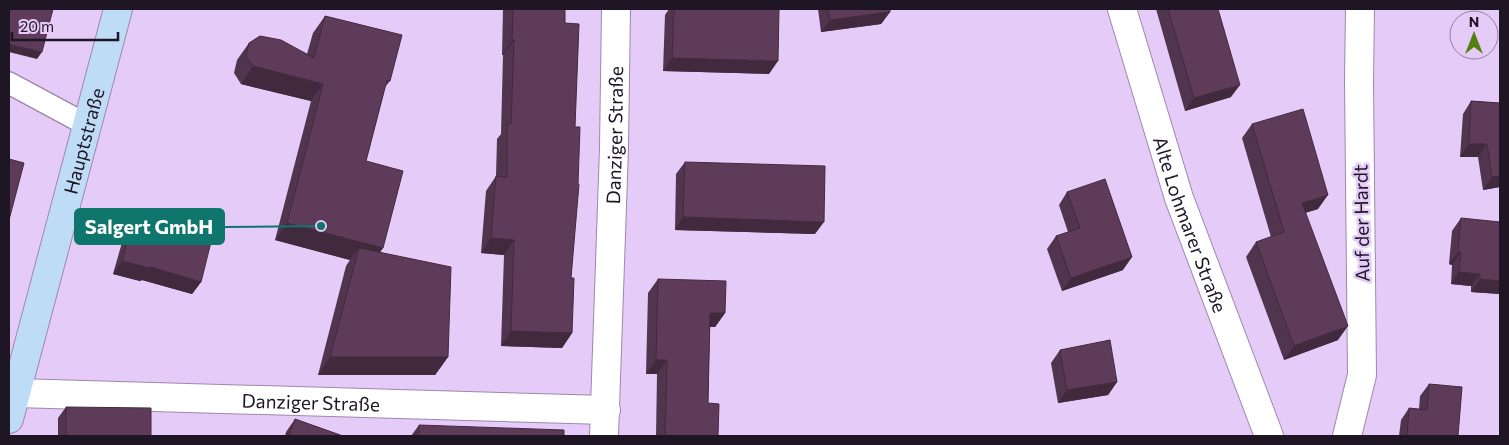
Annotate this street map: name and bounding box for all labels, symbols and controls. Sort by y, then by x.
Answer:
scale bar [12,10,119,42]
north arrow [1449,10,1499,60]
text: N [1469,13,1479,30]
text: 20 m [20,17,54,35]
street label: Danziger Straße [601,66,627,205]
street label: Hauptstraße [58,85,108,196]
street label: Alte Lohmarer Straße [1150,133,1233,315]
street label: Auf der Hardt [1348,164,1374,282]
callout: Salgert GmbH [75,209,224,244]
text: Salgert GmbH [85,214,213,238]
street label: Danziger Straße [241,388,380,415]

